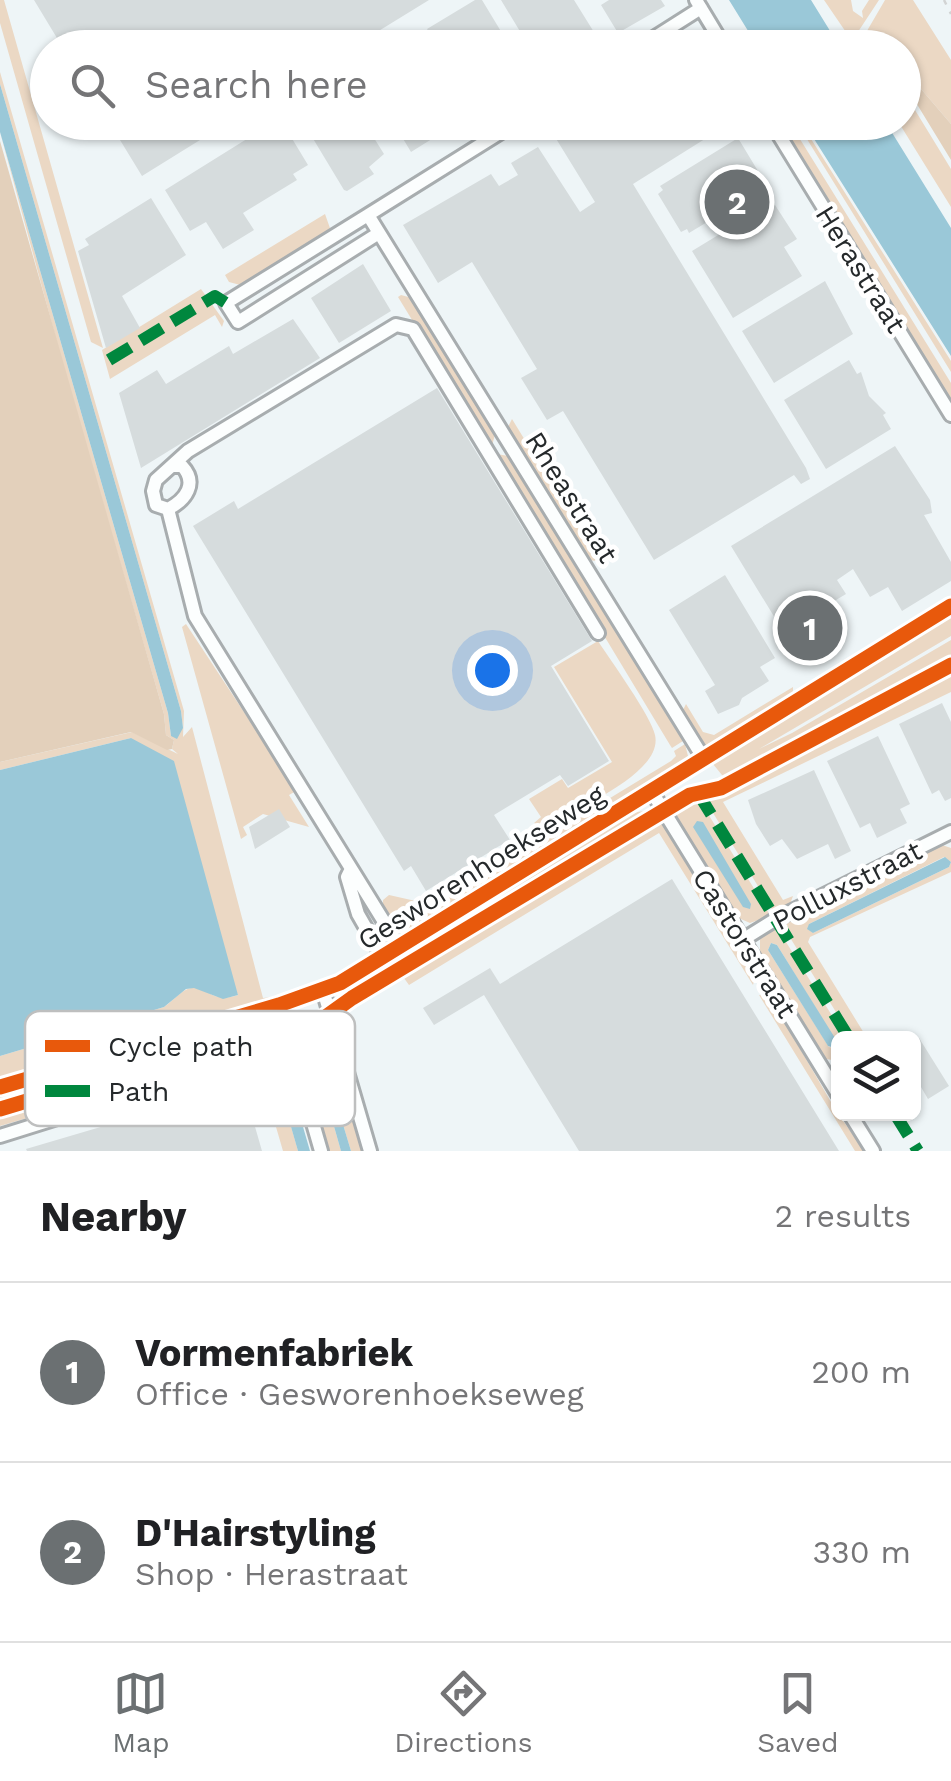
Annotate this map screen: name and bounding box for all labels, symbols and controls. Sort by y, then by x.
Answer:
search box [30,30,921,140]
icon: search [65,58,120,113]
text: Search here [145,63,368,107]
pin: 2 [704,164,770,240]
street label: Herastraat [808,200,913,339]
street label: Rheastraat [518,426,625,569]
pin: 1 [778,590,842,666]
your location [467,645,518,696]
street label: Gesworenhoekseweg [352,778,611,957]
street label: Polluxstraat [767,834,928,937]
street label: Castorstraat [686,863,804,1024]
legend [25,1011,355,1126]
text: Cycle path [108,1030,254,1063]
map controls [831,1031,921,1121]
button: layers [831,1031,921,1121]
text: Path [108,1075,169,1108]
text: Nearby [40,1192,187,1241]
text: 2 results [774,1197,911,1235]
text: Vormenfabriek [135,1331,413,1375]
text: 1 [66,1353,79,1391]
text: 200 m [811,1353,911,1391]
text: Office · Gesworenhoekseweg [135,1375,584,1413]
text: D'Hairstyling [135,1511,376,1555]
text: 2 [63,1533,82,1571]
text: 330 m [812,1533,911,1571]
text: Shop · Herastraat [135,1555,408,1593]
tab: Map [112,1666,170,1759]
tab: Directions [394,1666,533,1759]
tab: Saved [757,1666,839,1759]

